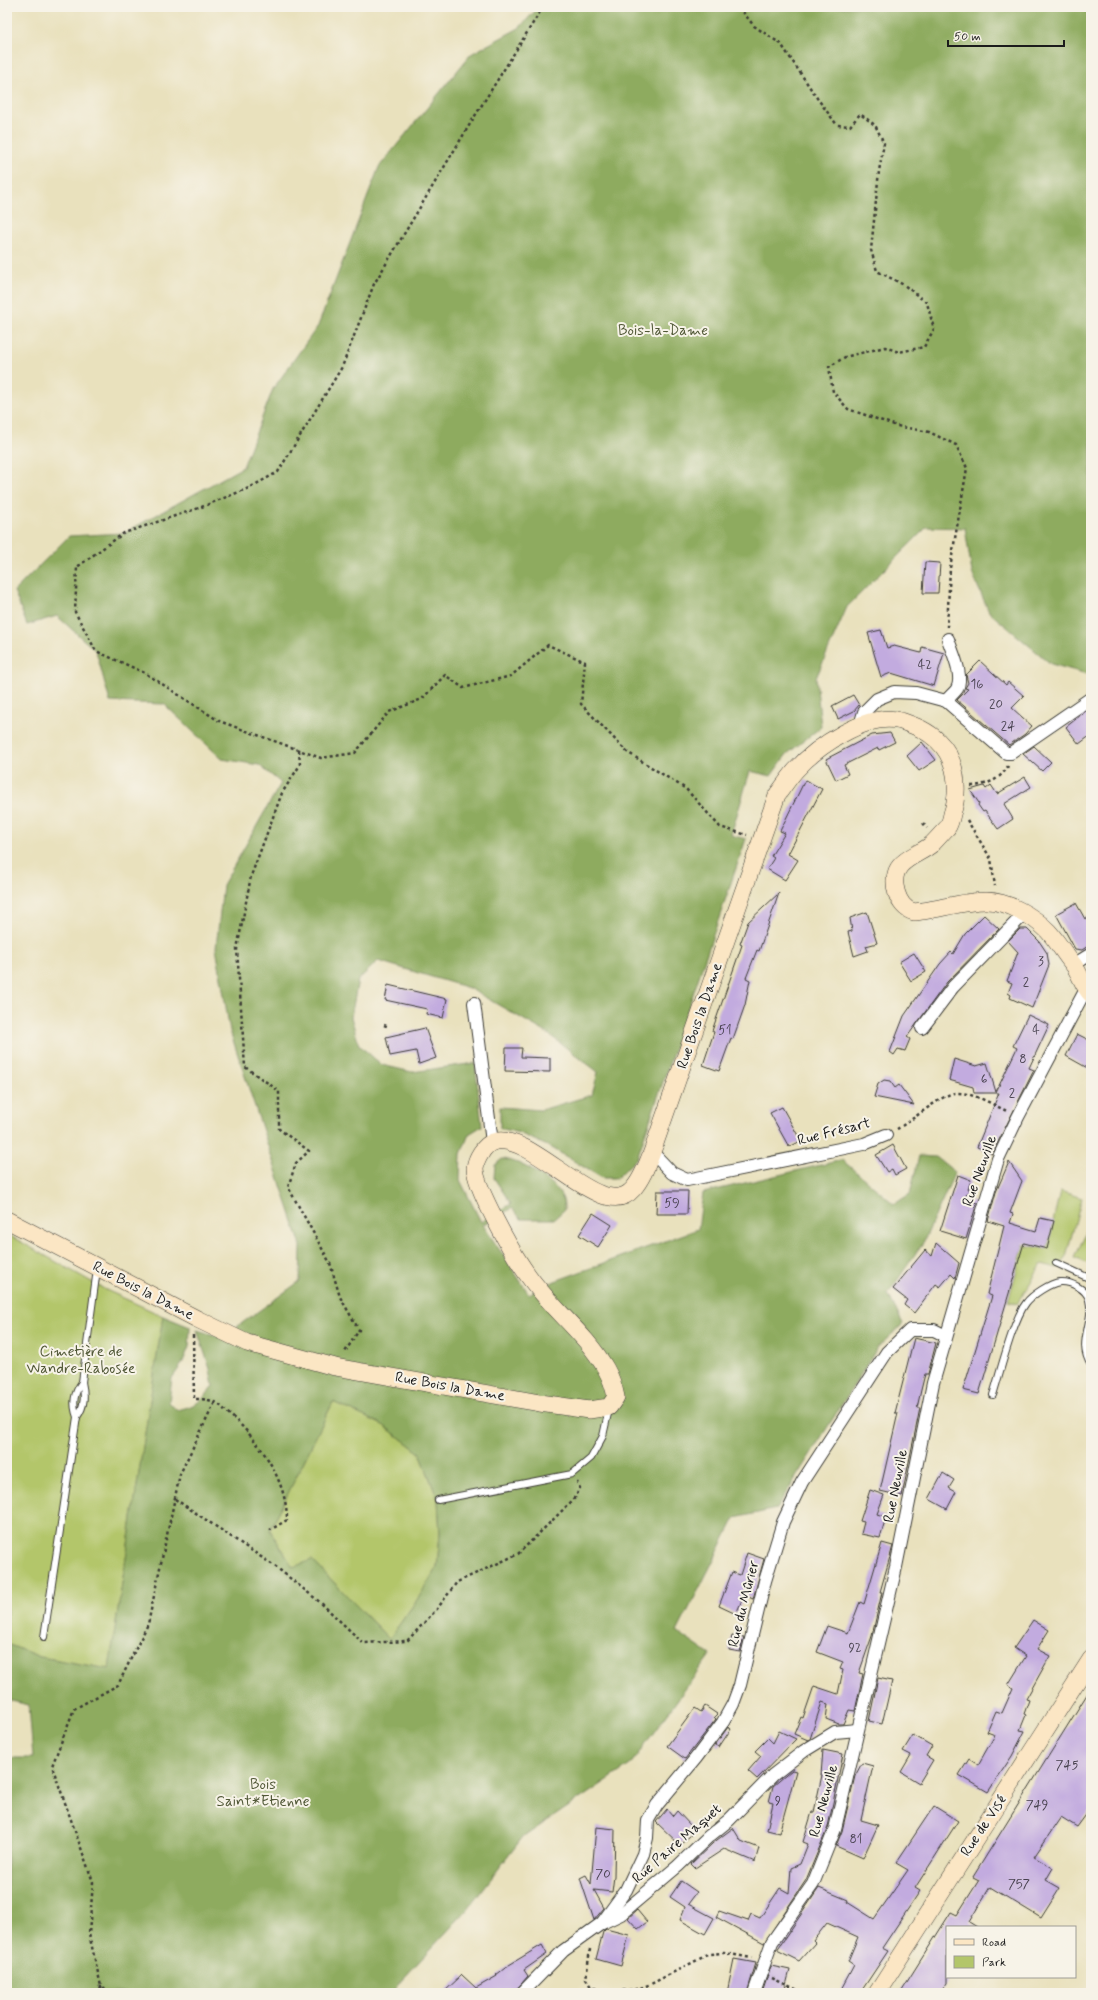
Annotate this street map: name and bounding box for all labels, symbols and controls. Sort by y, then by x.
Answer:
scale bar [948,22,1064,48]
text: 50 m [954,29,981,45]
park label: Bois-la-Dame [618,321,708,341]
house number: 42 [918,657,932,674]
house number: 16 [970,676,984,693]
house number: 20 [989,696,1003,713]
house number: 24 [1001,718,1015,735]
house number: 3 [1038,953,1044,970]
street label: Rue Bois la Dame [672,960,728,1072]
house number: 2 [1023,974,1030,991]
house number: 51 [718,1022,732,1039]
house number: 4 [1032,1022,1040,1039]
house number: 8 [1019,1051,1027,1068]
house number: 6 [981,1071,988,1088]
house number: 2 [1009,1085,1016,1102]
street label: Rue Frésart [795,1113,873,1151]
street label: Rue Neuville [958,1133,1002,1209]
house number: 59 [664,1195,680,1212]
street label: Rue Bois la Dame [89,1257,197,1325]
park label: Cimetière de Wandre-Rabosée [27,1342,135,1379]
street label: Rue Bois la Dame [394,1367,506,1407]
street label: Rue Neuville [879,1448,913,1524]
street label: Rue du Mûrier [724,1558,765,1649]
house number: 92 [848,1640,862,1657]
house number: 745 [1055,1757,1079,1774]
street label: Rue Neuville [805,1763,843,1839]
park label: Bois Saint*Etienne [217,1775,310,1812]
street label: Rue de Visé [956,1791,1012,1861]
house number: 9 [775,1793,781,1810]
house number: 749 [1026,1797,1048,1814]
street label: Rue Paire Maquet [628,1799,726,1888]
house number: 81 [850,1831,862,1848]
house number: 70 [595,1866,611,1883]
house number: 757 [1008,1876,1030,1893]
legend [946,1926,1076,1978]
text: Road [982,1935,1006,1951]
text: Park [982,1955,1006,1971]

